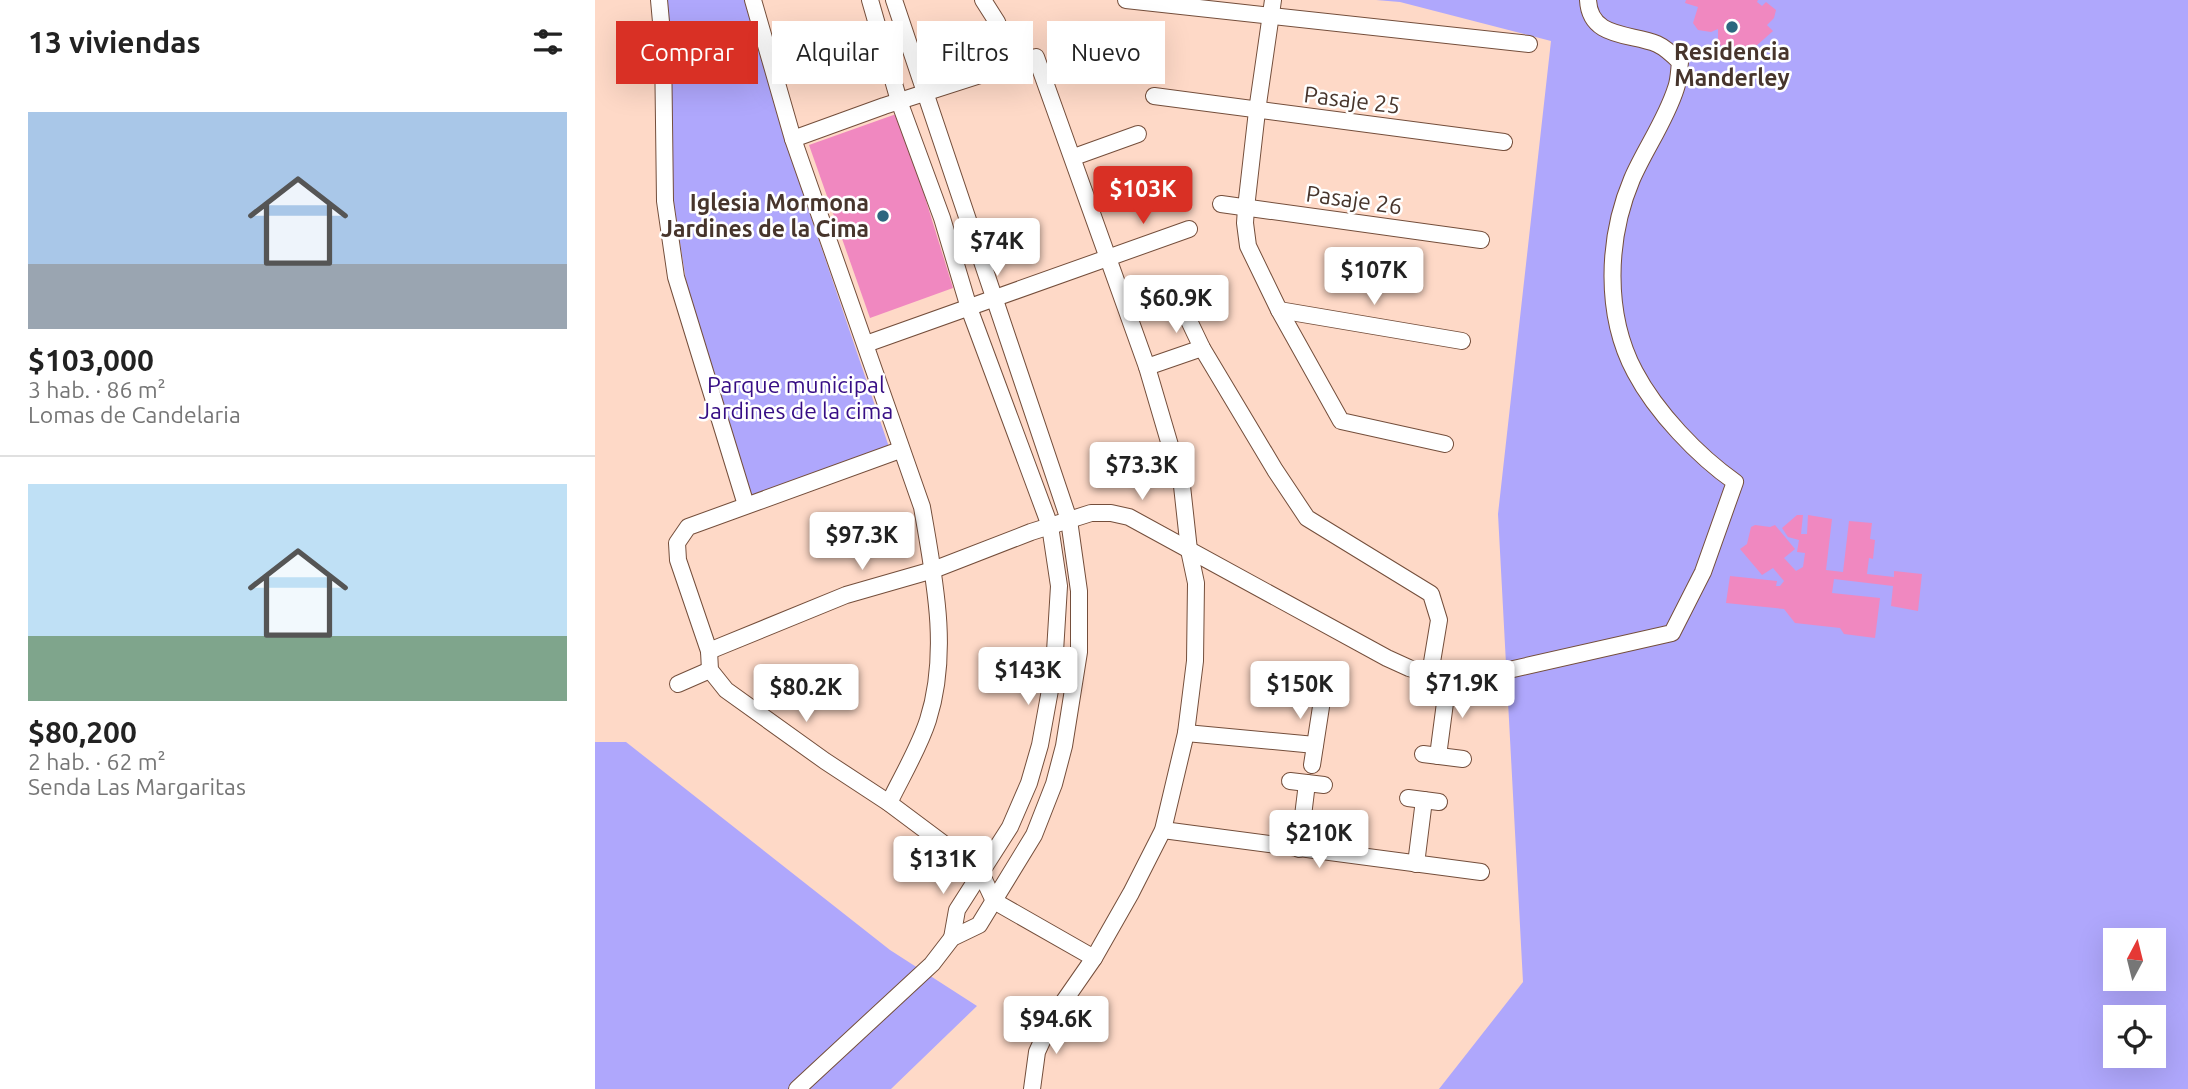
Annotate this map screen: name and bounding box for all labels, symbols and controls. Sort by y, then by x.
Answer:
marker: Residencia Manderley [1724,19,1740,35]
chip: Comprar [616,21,758,84]
chip: Alquilar [772,21,903,84]
chip: Filtros [917,21,1033,84]
chip: Nuevo [1047,21,1165,84]
icon: filters [529,23,567,61]
text: 13 viviendas [28,25,201,59]
place label: Residencia Manderley [1674,39,1790,90]
street label: Pasaje 25 [1303,81,1402,118]
icon: home [235,158,361,284]
pin: $103K [1094,166,1192,226]
text: $103K [1109,176,1177,201]
street label: Pasaje 26 [1304,180,1404,219]
place label: Iglesia Mormona Jardines de la Cima [661,190,869,241]
marker: Iglesia Mormona Jardines de la Cima [875,208,891,224]
pin: $74K [956,218,1038,278]
text: $74K [970,228,1024,253]
pin: $107K [1325,247,1423,307]
text: $107K [1340,257,1408,282]
pin: $60.9K [1119,276,1233,335]
text: $60.9K [1140,285,1212,310]
text: $103,000 [28,343,154,377]
park label: Parque municipal Jardines de la cima [699,372,893,423]
text: 3 hab. · 86 m² [28,377,166,402]
text: Lomas de Candelaria [28,402,241,427]
pin: $73.3K [1085,442,1199,502]
text: $73.3K [1106,452,1178,477]
pin: $97.3K [805,512,919,572]
text: $97.3K [826,522,898,547]
icon: home [235,530,361,656]
pin: $143K [979,648,1077,707]
text: $143K [994,657,1062,682]
pin: $71.9K [1405,660,1519,720]
pin: $150K [1251,662,1349,721]
pin: $80.2K [749,664,863,724]
text: $71.9K [1426,670,1498,695]
text: $150K [1266,671,1334,696]
text: $80.2K [770,674,842,699]
text: $80,200 [28,715,137,749]
text: 2 hab. · 62 m² [28,749,166,774]
text: Senda Las Margaritas [28,774,246,799]
pin: $210K [1270,810,1368,870]
text: $210K [1285,820,1353,845]
pin: $131K [894,836,992,896]
text: $131K [909,846,977,871]
north arrow [2103,928,2167,990]
map controls [2103,928,2166,1068]
pin: $94.6K [999,996,1113,1056]
button: locate [2103,1005,2166,1068]
text: $94.6K [1020,1006,1092,1031]

